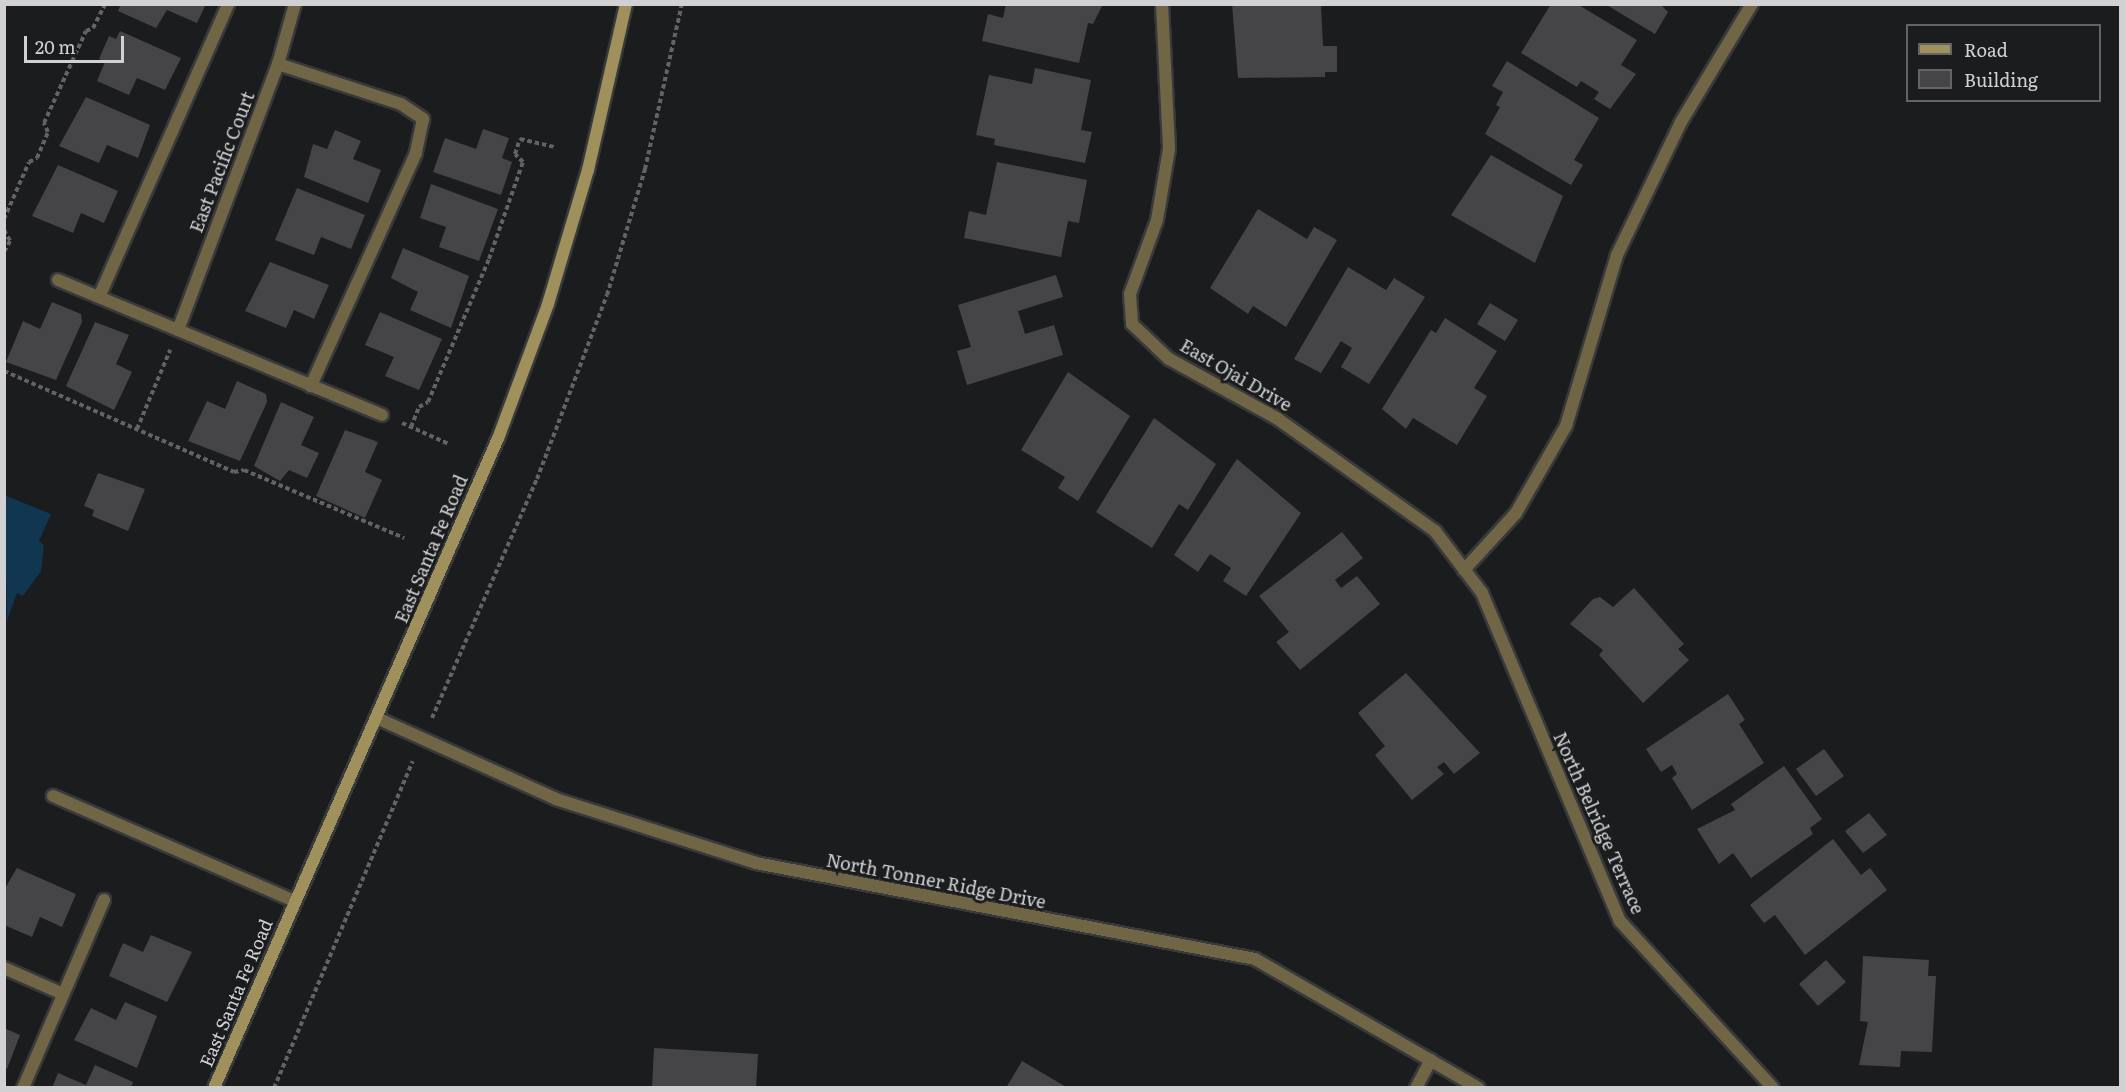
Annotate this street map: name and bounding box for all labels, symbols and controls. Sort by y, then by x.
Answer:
scale bar [27,24,128,62]
legend [1906,24,2101,102]
text: 20 m [35,33,76,60]
text: Road [1964,36,2008,63]
text: Building [1964,66,2038,93]
street label: East Pacific Court [185,88,259,236]
street label: East Ojai Drive [1176,334,1296,416]
street label: East Santa Fe Road [390,472,472,626]
street label: North Belridge Terrace [1549,729,1649,917]
street label: North Tonner Ridge Drive [824,849,1048,913]
street label: East Santa Fe Road [195,916,277,1070]

